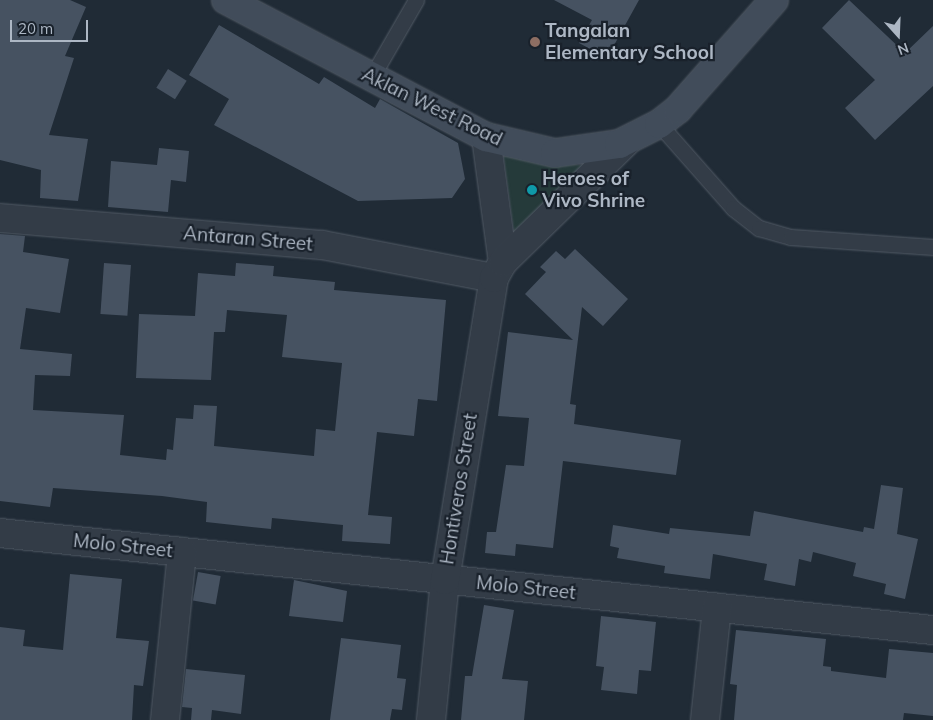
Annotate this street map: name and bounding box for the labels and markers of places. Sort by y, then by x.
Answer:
place label: Tangalan Elementary School [545,20,714,64]
marker: Tangalan Elementary School [529,36,541,48]
place label: Heroes of Vivo Shrine [542,168,645,212]
marker: Heroes of Vivo Shrine [526,184,538,196]

